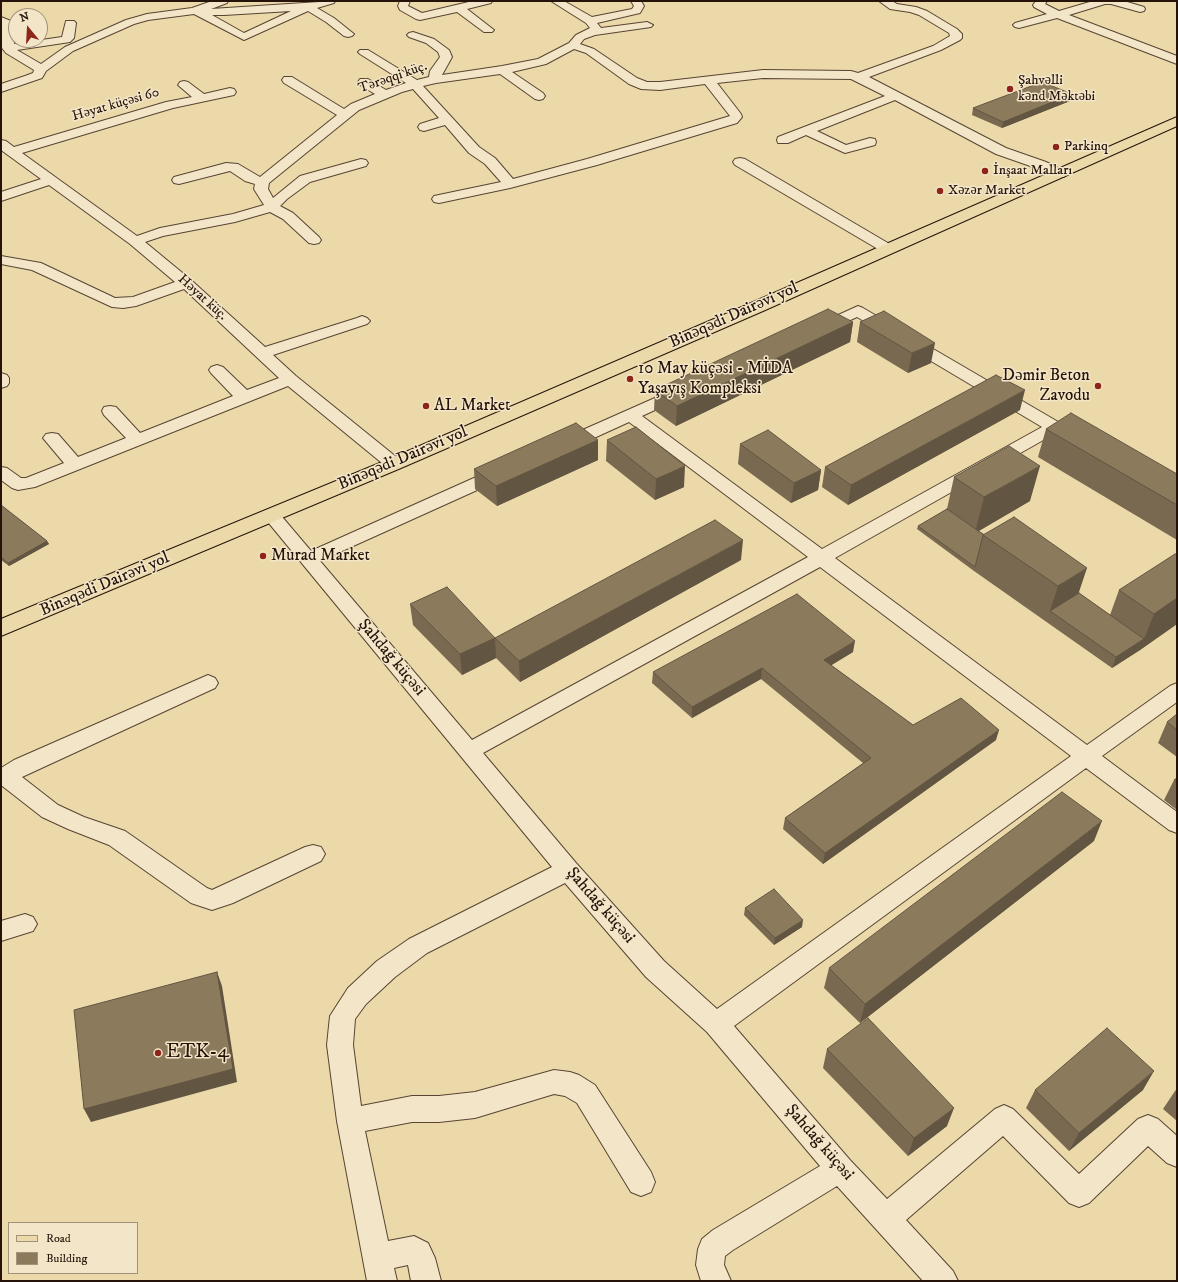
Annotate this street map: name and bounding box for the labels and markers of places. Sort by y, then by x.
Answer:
place label: Şahvəlli kənd Məktəbi [1018,73,1095,106]
marker: Şahvəlli kənd Məktəbi [1005,84,1015,94]
place label: Parkinq [1064,139,1108,155]
marker: Parkinq [1051,142,1061,152]
place label: İnşaat Malları [993,163,1072,179]
marker: İnşaat Malları [980,166,990,176]
place label: Xəzər Market [948,183,1026,199]
marker: Xəzər Market [935,186,945,196]
place label: 10 May küçəsi - MİDA Yaşayış Kompleksi [638,359,793,399]
place label: Dəmir Beton Zavodu [1002,366,1090,406]
marker: 10 May küçəsi - MİDA Yaşayış Kompleksi [625,374,635,384]
marker: Dəmir Beton Zavodu [1093,381,1103,391]
place label: AL Market [434,396,510,416]
marker: AL Market [421,401,431,411]
place label: Murad Market [271,546,370,566]
marker: Murad Market [258,551,268,561]
place label: ETK-4 [166,1041,229,1065]
marker: ETK-4 [153,1048,163,1058]

